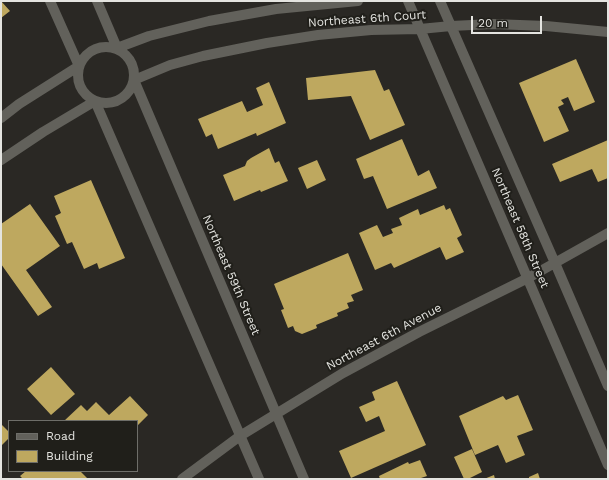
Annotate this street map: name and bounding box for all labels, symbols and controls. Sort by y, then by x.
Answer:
street label: Northeast 6th Court [307,8,427,30]
scale bar [473,8,544,34]
text: 20 m [478,16,508,30]
street label: Northeast 58th Street [488,166,552,290]
street label: Northeast 59th Street [199,213,263,337]
street label: Northeast 6th Avenue [324,301,444,373]
legend [8,420,138,472]
text: Road [46,429,75,443]
text: Building [46,449,93,463]

